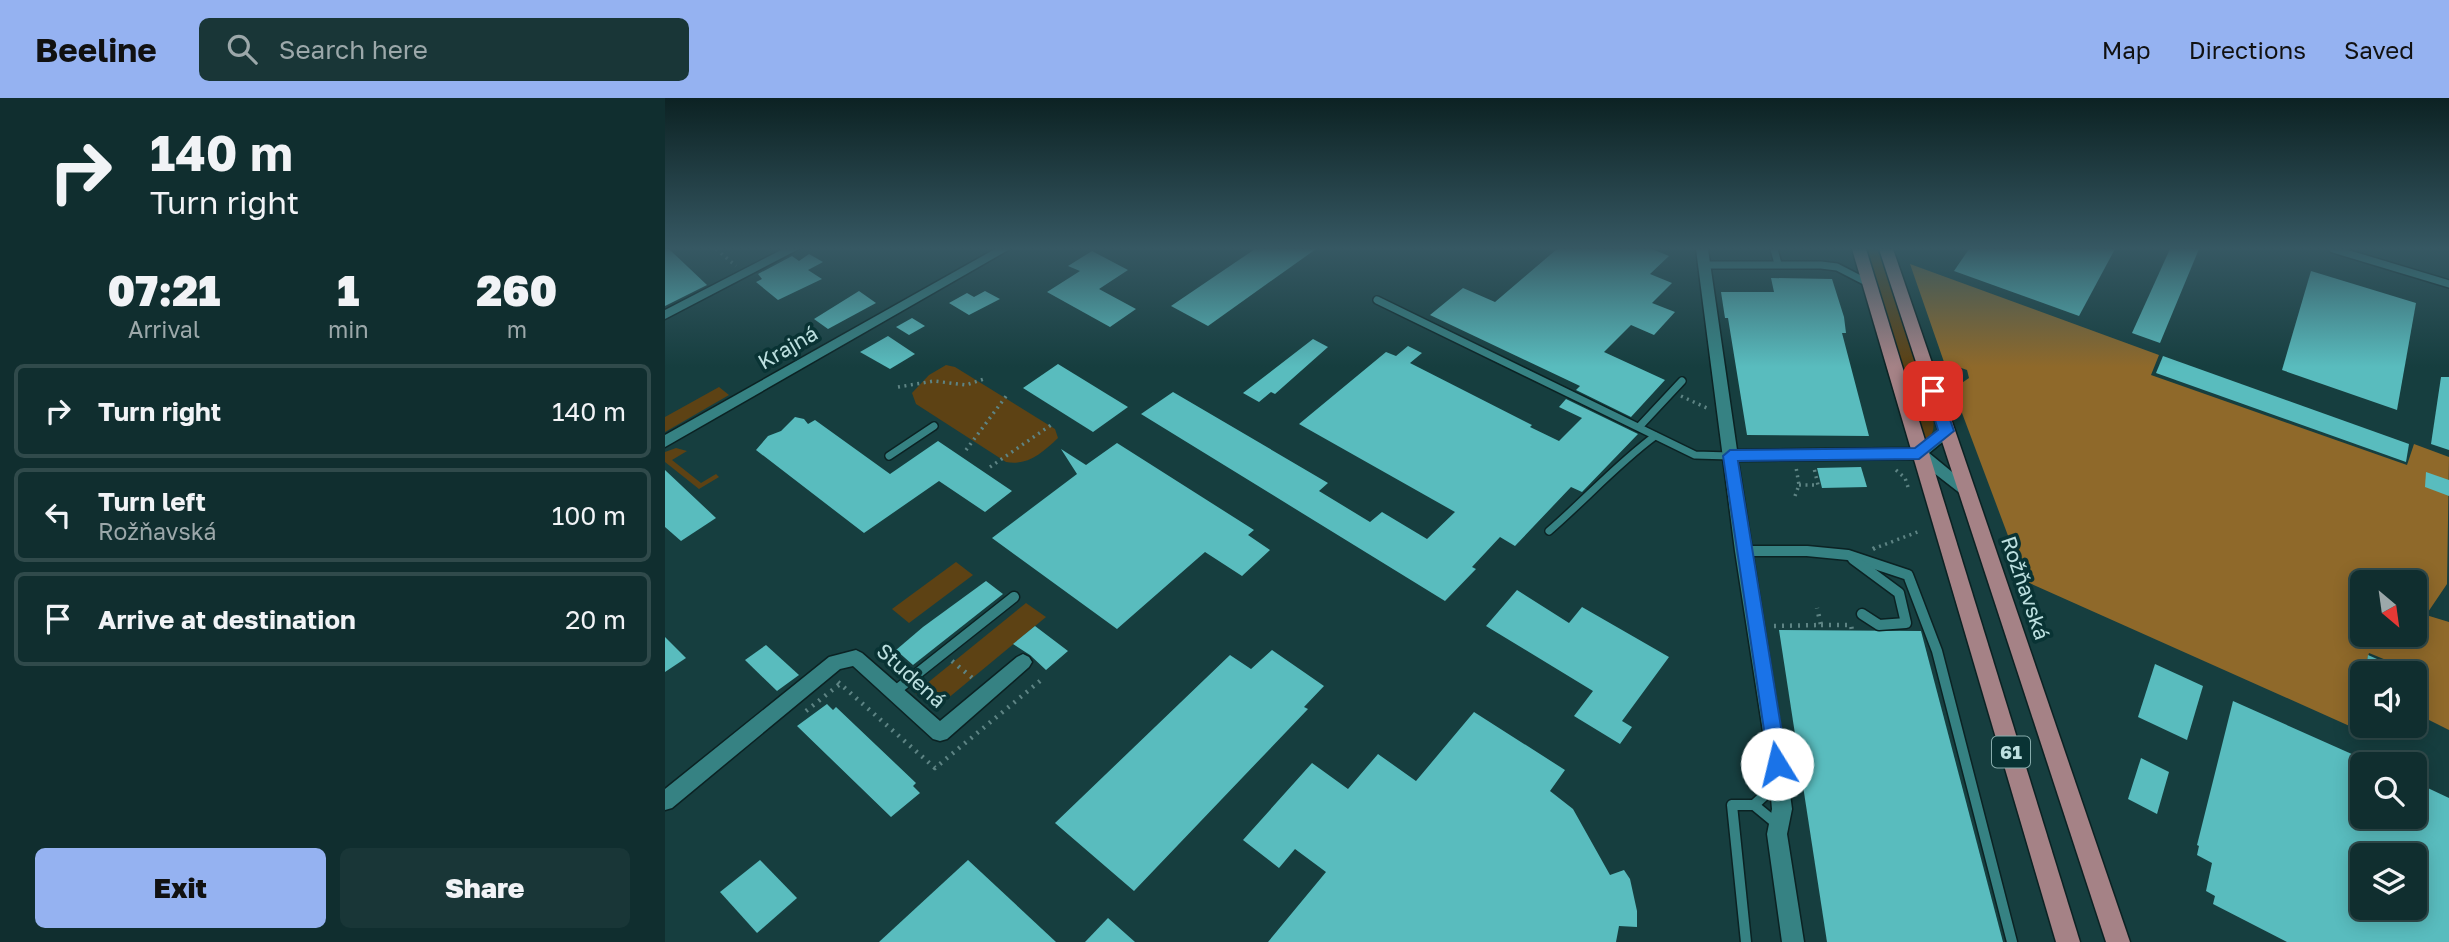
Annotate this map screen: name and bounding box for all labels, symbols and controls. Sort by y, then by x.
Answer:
search box [199,18,689,81]
text: Beeline [35,30,157,69]
icon: search [223,30,261,68]
text: Search here [279,34,428,65]
text: Map [2102,35,2151,64]
text: Directions [2189,35,2306,64]
text: Saved [2344,35,2414,64]
text: 140 m [150,123,293,182]
icon: right [35,126,126,217]
text: Turn right [150,183,299,221]
text: 07:21 [108,265,220,315]
text: 1 [337,265,359,315]
text: 260 [476,265,557,315]
text: Arrival [128,315,200,343]
text: min [328,315,369,343]
text: m [507,315,527,343]
street label: Krajná [753,320,822,375]
pin [1903,361,1963,421]
icon: arrive [1914,372,1952,410]
icon: right [39,392,77,430]
text: Turn right [98,396,221,427]
text: 140 m [552,396,626,427]
text: Turn left [98,486,206,517]
icon: left [39,496,77,534]
text: 100 m [552,500,626,531]
text: Rožňavská [98,517,216,545]
street label: Rožňavská [1996,532,2056,643]
north arrow [2350,570,2427,648]
map controls [2350,570,2427,920]
icon: arrive [39,600,77,638]
text: Arrive at destination [98,604,356,635]
text: 20 m [565,604,626,635]
street label: Studená [872,637,952,713]
button: sound [2350,661,2427,738]
position arrow [1740,727,1814,801]
road number: 61 [1992,736,2030,768]
button: search [2350,752,2427,829]
button: layers [2350,843,2427,920]
button: Exit [35,848,326,928]
button: Share [340,848,630,928]

